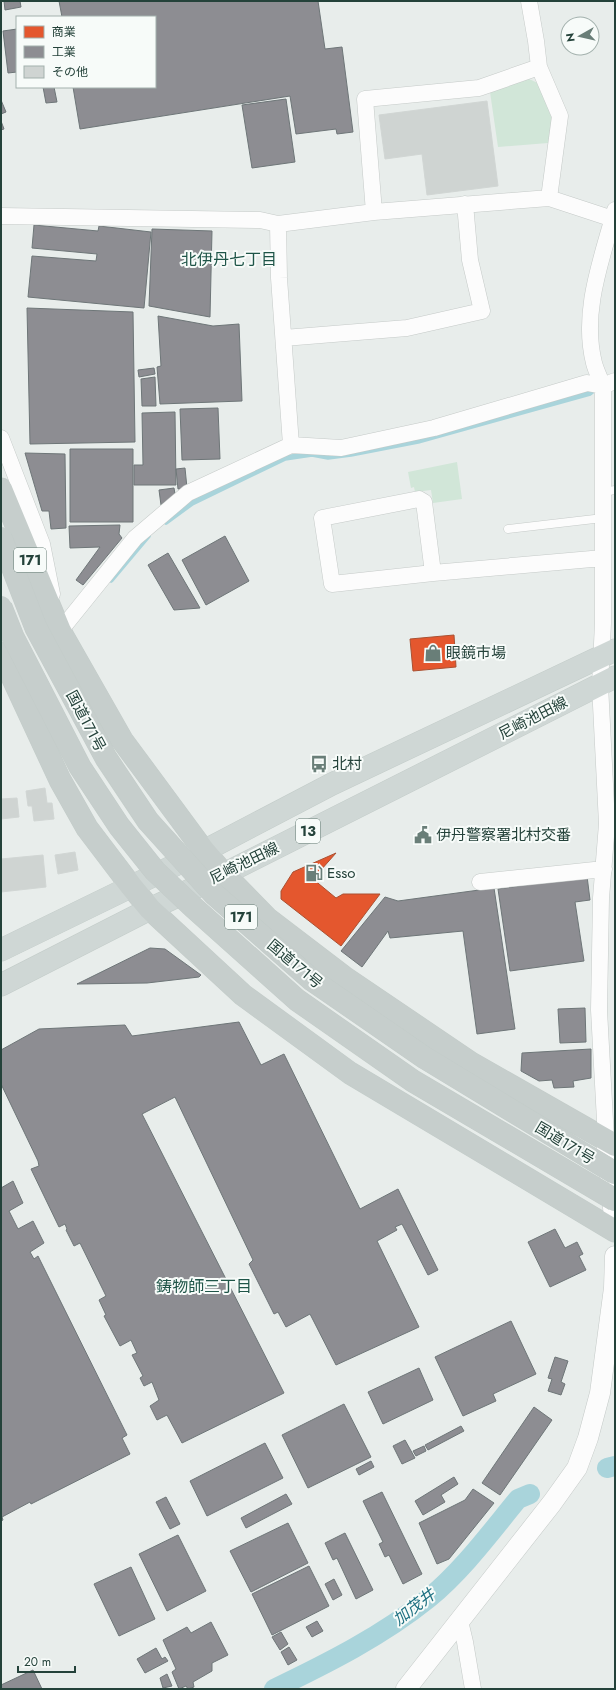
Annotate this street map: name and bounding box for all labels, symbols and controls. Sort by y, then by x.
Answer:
legend [16,16,156,88]
north arrow [560,16,600,56]
text: 商業 [52,23,76,41]
text: N [562,32,579,43]
text: 工業 [52,43,76,61]
text: その他 [52,63,88,81]
district label: 北伊丹七丁目 [181,248,277,271]
road number: 171 [14,548,46,572]
place label: 眼鏡市場 [446,642,506,664]
shop icon: 眼鏡市場 [423,643,443,663]
street label: 国道171号 [61,687,111,755]
street label: 尼崎池田線 [495,691,571,745]
place label: 北村 [332,753,362,775]
bus stop icon: 北村 [309,754,329,774]
road number: 13 [296,819,320,843]
place label: 伊丹警察署北村交番 [436,824,571,846]
public building icon: 伊丹警察署北村交番 [413,825,433,845]
street label: 尼崎池田線 [205,837,283,889]
place label: Esso [327,862,356,884]
fuel station icon: Esso [304,863,324,883]
road number: 171 [225,905,257,929]
street label: 国道171号 [263,934,327,994]
street label: 国道171号 [531,1116,599,1170]
district label: 鋳物師三丁目 [156,1275,252,1298]
water label: 加茂井 [388,1582,442,1631]
scale bar [18,1648,75,1674]
text: 20 m [24,1653,51,1671]

